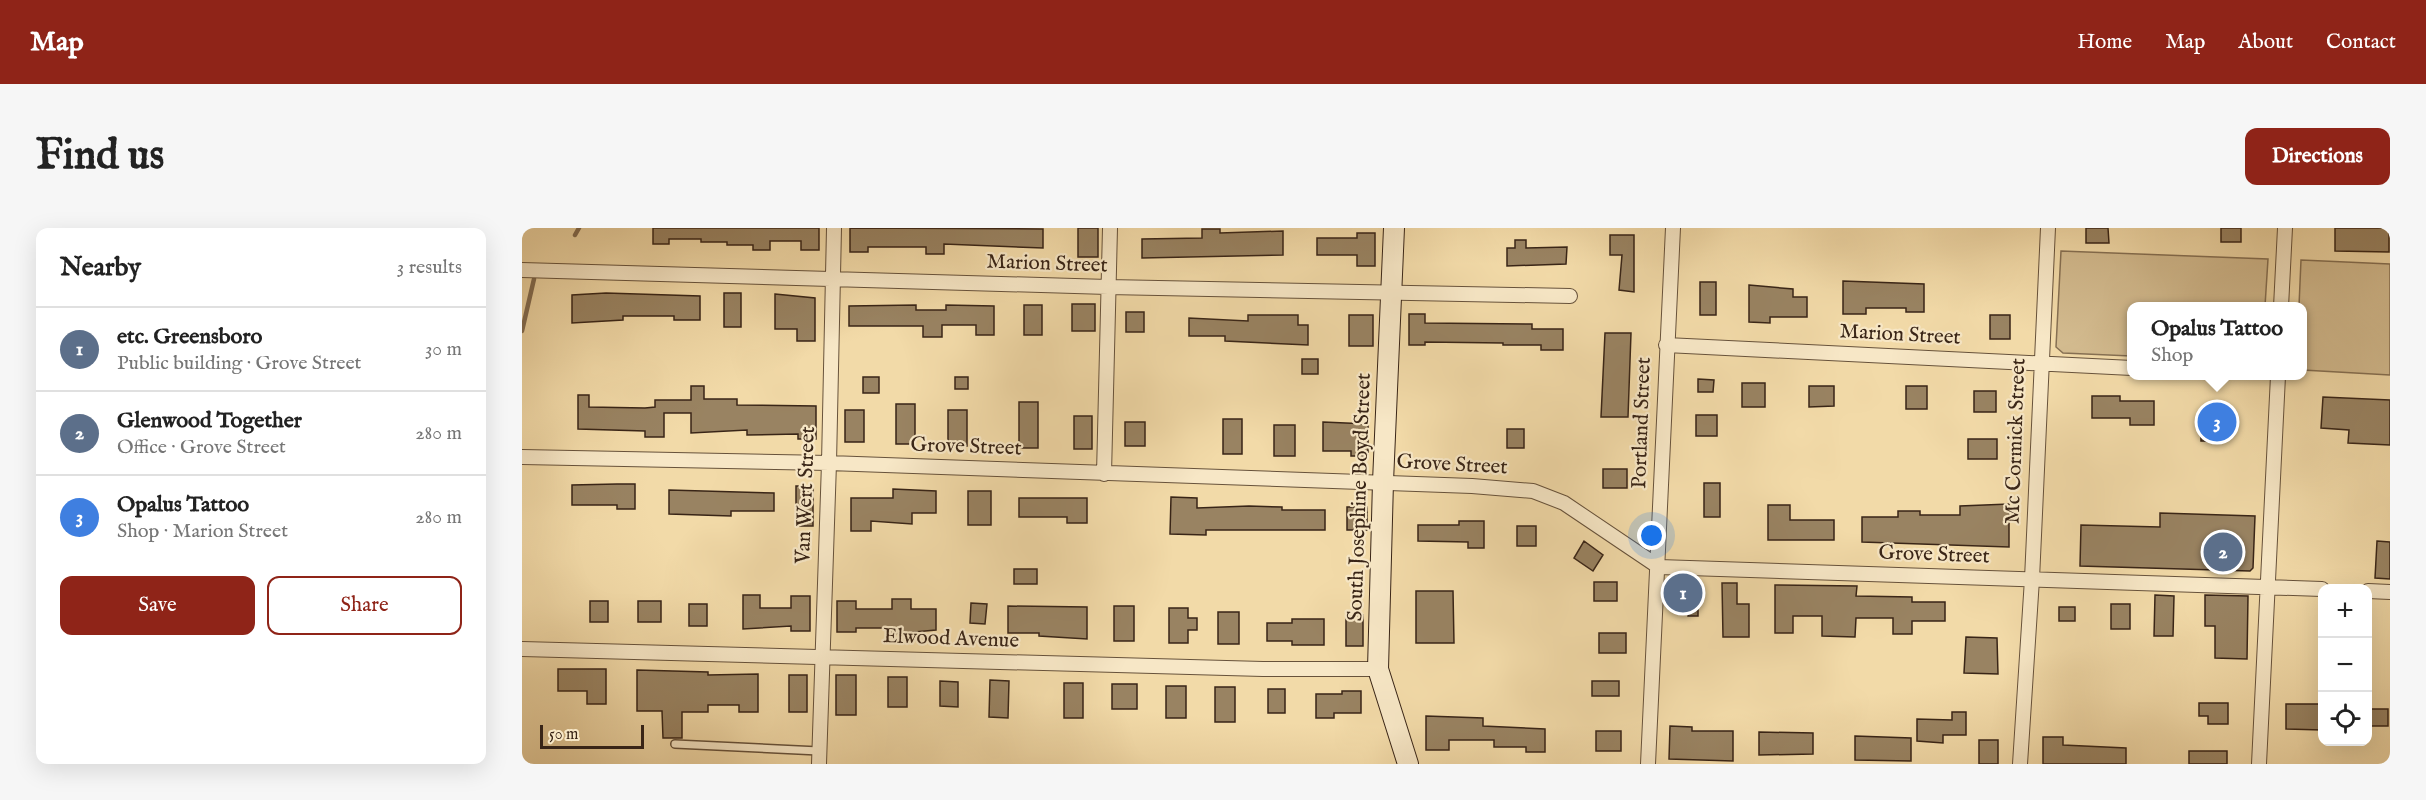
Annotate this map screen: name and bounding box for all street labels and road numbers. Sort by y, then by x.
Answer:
street label: Marion Street [986,248,1108,280]
street label: Marion Street [1839,318,1961,352]
street label: Portland Street [1626,357,1658,489]
street label: Mc Cormick Street [2000,358,2032,524]
street label: South Josephine Boyd Street [1342,372,1378,622]
street label: Van Wert Street [790,426,822,565]
street label: Grove Street [910,432,1022,462]
street label: Grove Street [1396,449,1508,481]
street label: Grove Street [1878,540,1990,570]
street label: Elwood Avenue [883,623,1020,655]

